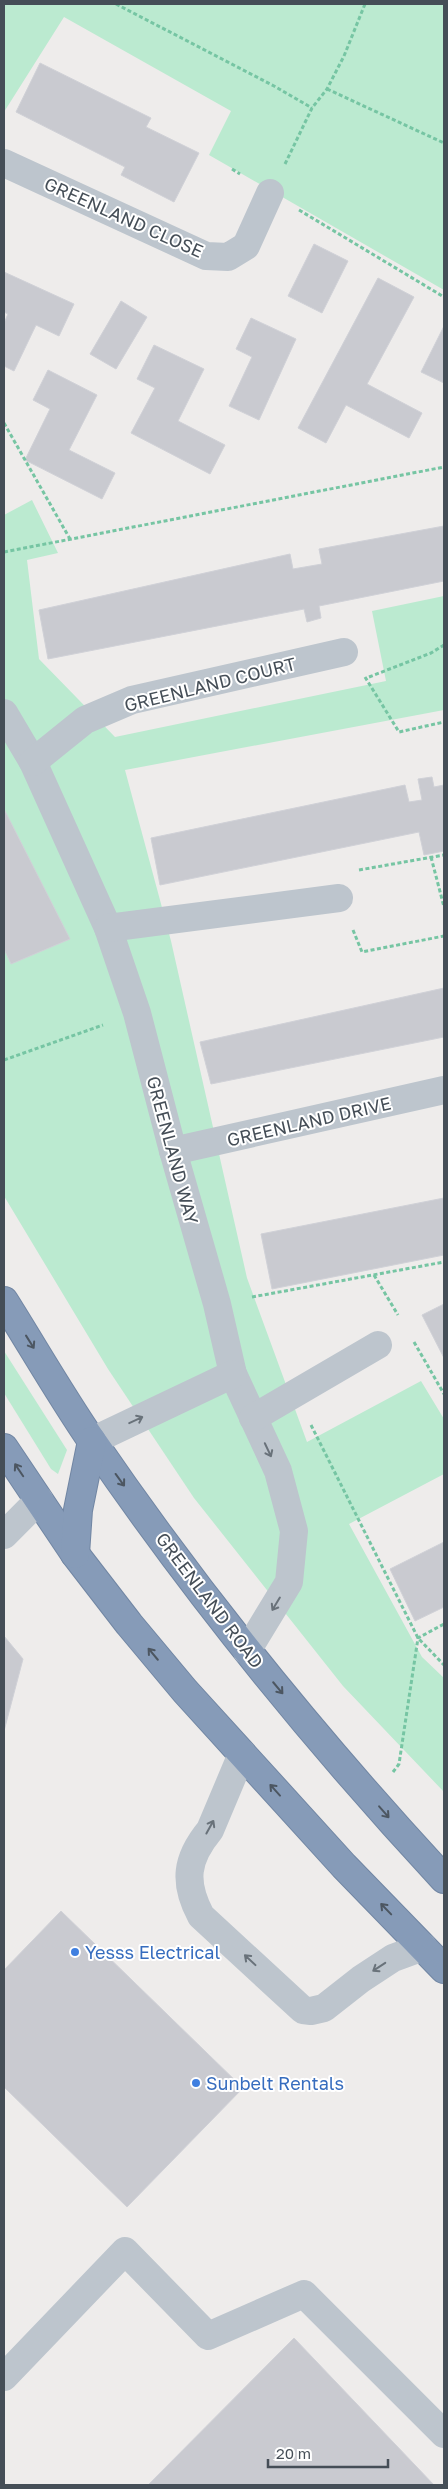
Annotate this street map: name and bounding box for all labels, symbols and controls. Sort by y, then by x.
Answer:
street label: GREENLAND CLOSE [41,172,207,262]
street label: GREENLAND COURT [122,652,298,716]
street label: GREENLAND WAY [143,1074,203,1227]
street label: GREENLAND DRIVE [225,1091,393,1151]
one-way arrow [24,1335,35,1349]
one-way arrow [128,1414,143,1424]
one-way arrow [263,1442,273,1457]
one-way arrow [13,1463,23,1477]
one-way arrow [115,1473,125,1487]
street label: GREENLAND ROAD [152,1528,268,1672]
one-way arrow [270,1597,280,1611]
one-way arrow [148,1648,159,1661]
one-way arrow [273,1682,284,1695]
one-way arrow [269,1784,281,1797]
one-way arrow [378,1805,389,1818]
one-way arrow [205,1820,215,1835]
one-way arrow [380,1903,392,1915]
place label: Yesss Electrical [85,1941,220,1963]
marker: Yesss Electrical [69,1946,81,1958]
one-way arrow [243,1954,256,1966]
one-way arrow [372,1962,386,1972]
place label: Sunbelt Rentals [206,2072,344,2094]
marker: Sunbelt Rentals [190,2077,202,2089]
scale bar [268,2436,388,2468]
text: 20 m [276,2444,311,2462]

